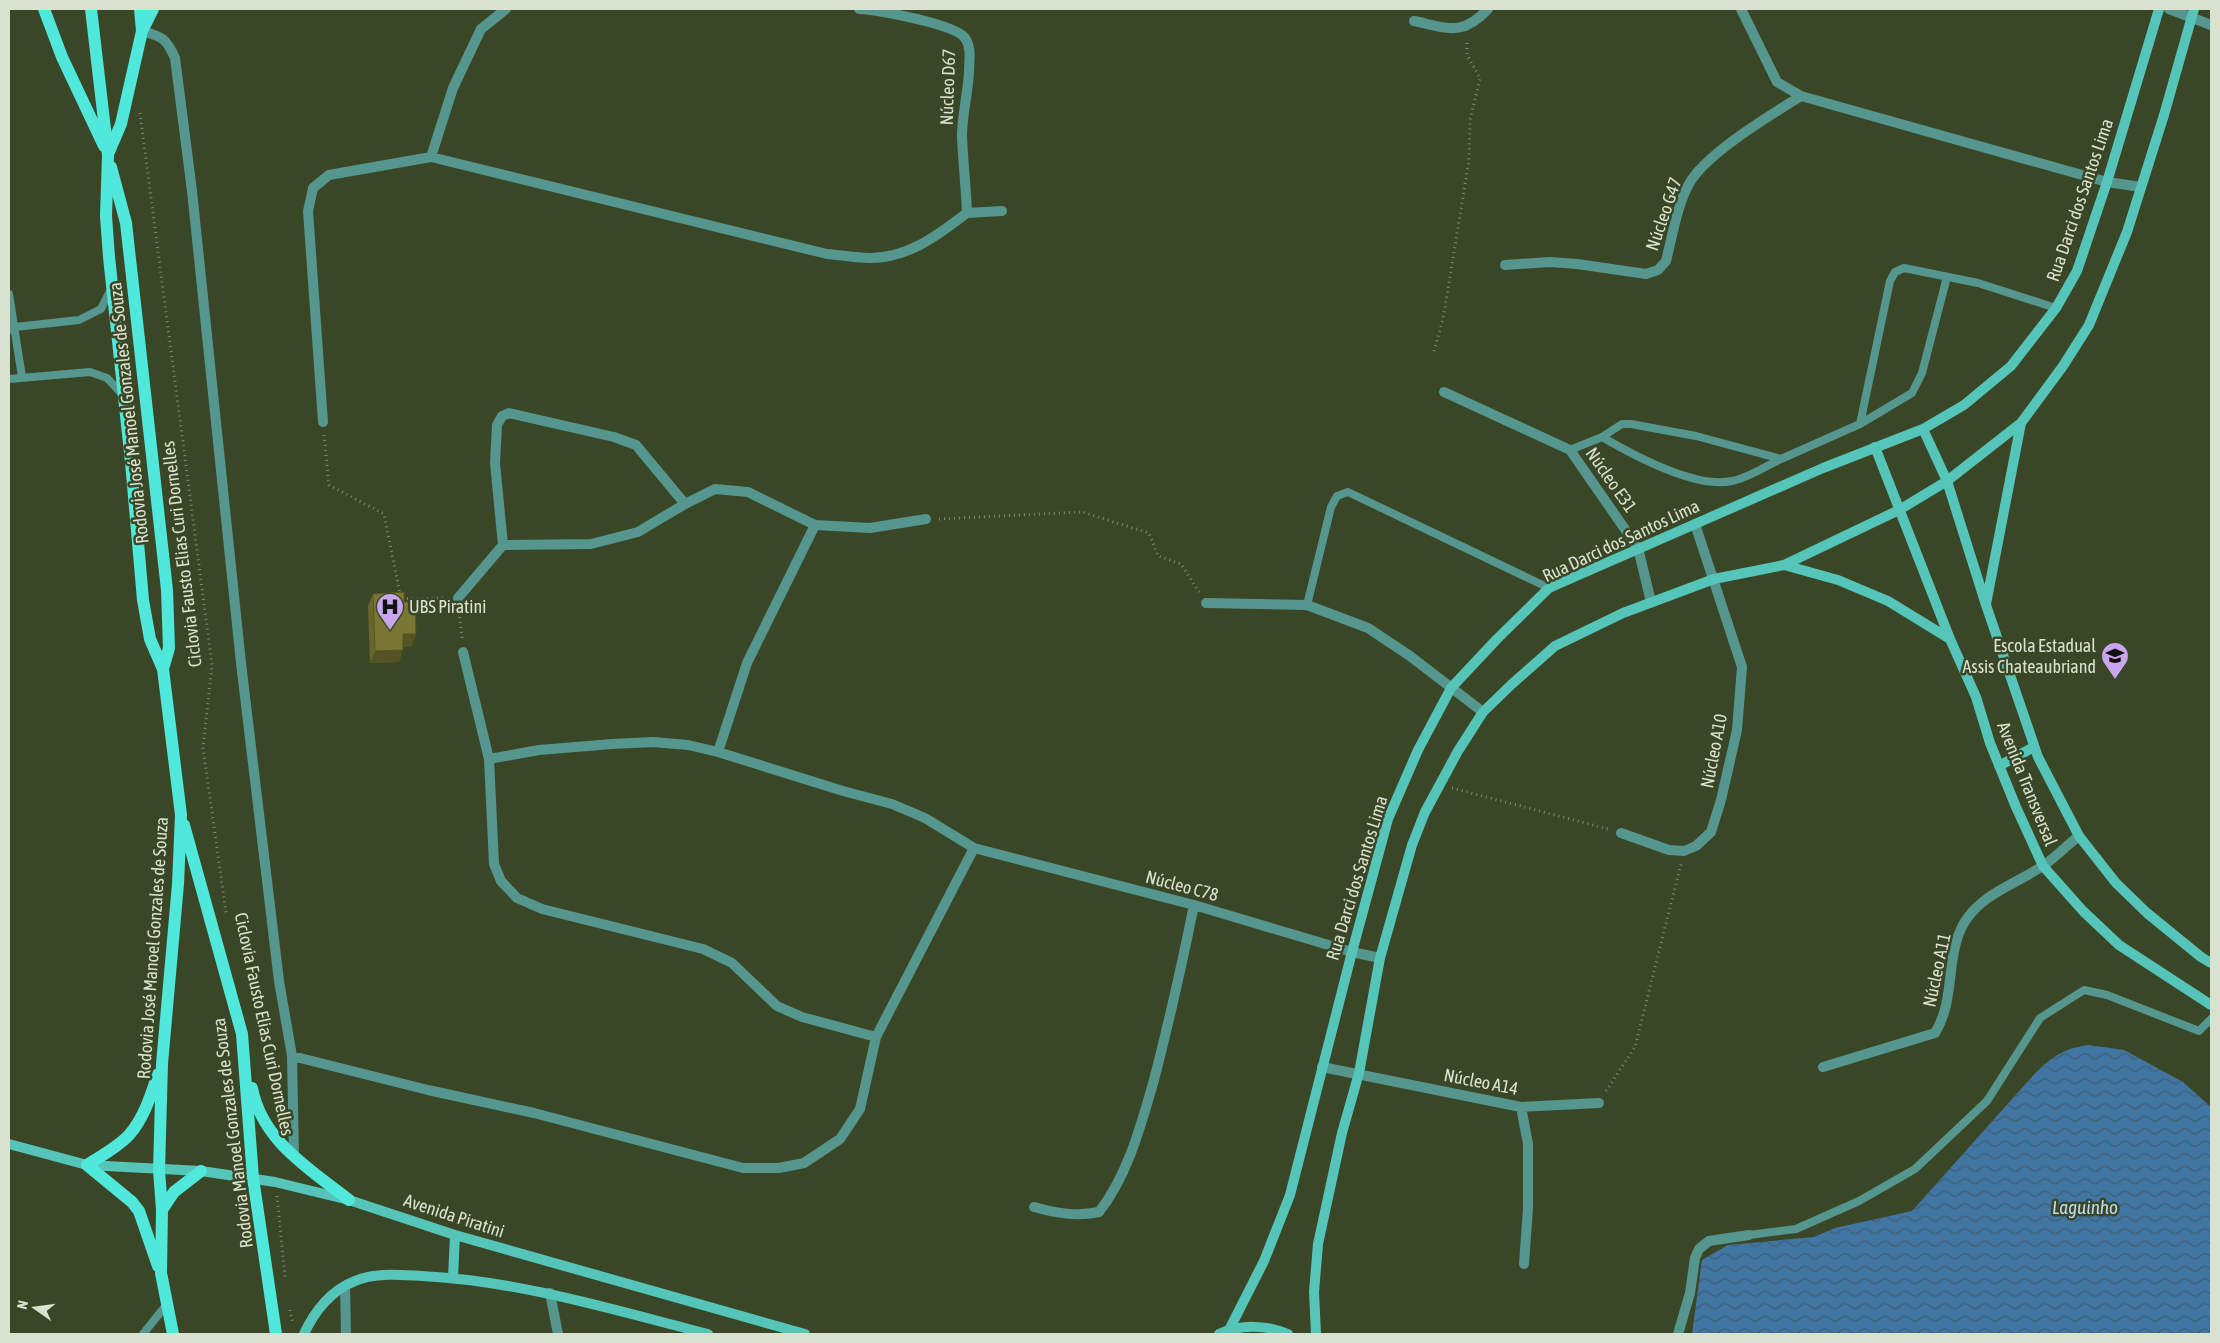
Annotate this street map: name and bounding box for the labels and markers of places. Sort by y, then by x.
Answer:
hospital icon: UBS Piratini [375,592,405,631]
place label: UBS Piratini [409,596,486,617]
place label: Escola Estadual Assis Chateaubriand [1962,635,2096,677]
school or university icon: Escola Estadual Assis Chateaubriand [2100,641,2130,680]

